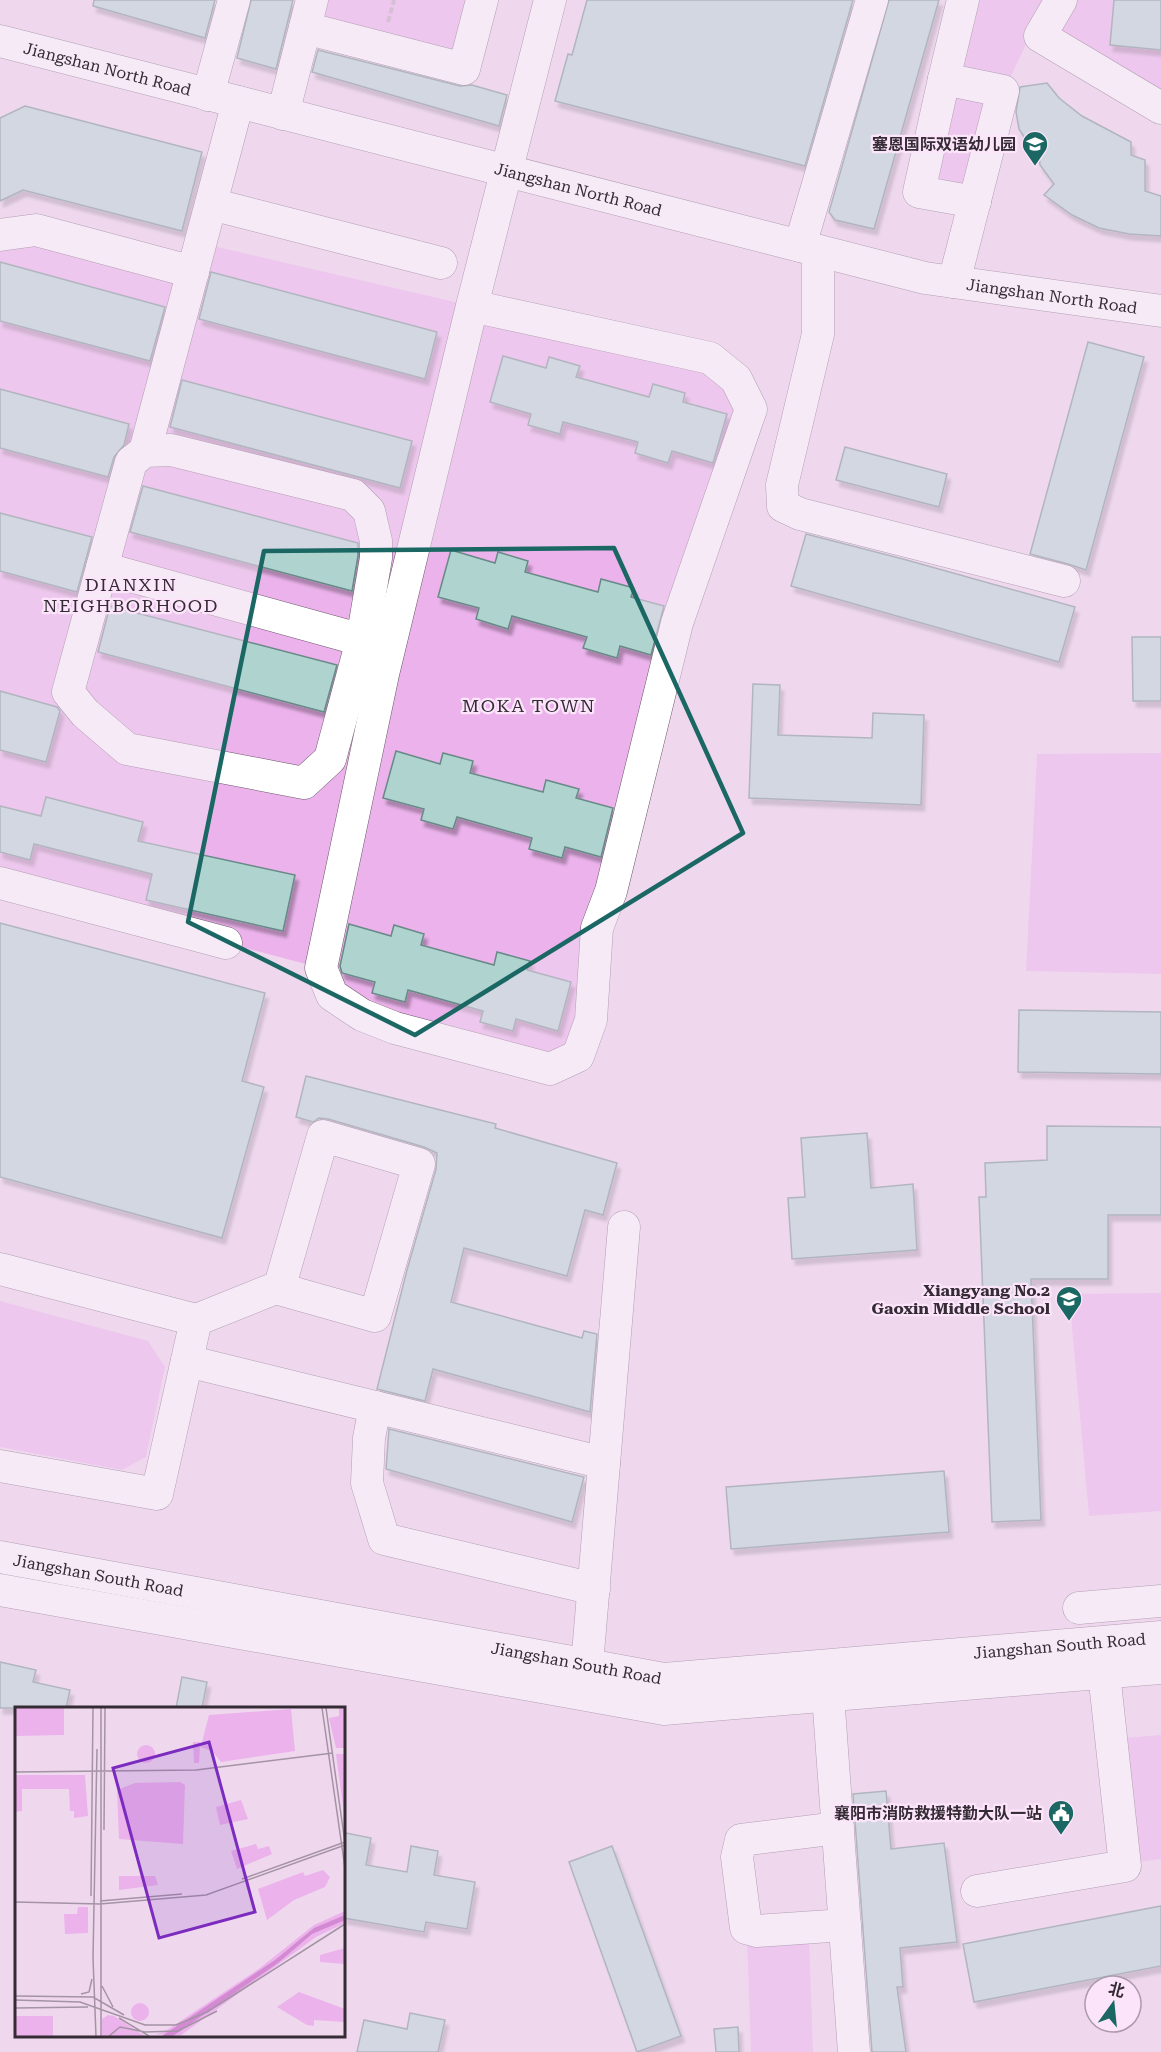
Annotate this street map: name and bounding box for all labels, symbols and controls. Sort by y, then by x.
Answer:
street label: Jiangshan North Road [22,38,193,99]
school or university icon: 塞恩国际双语幼儿园 [1020,129,1050,167]
place label: 塞恩国际双语幼儿园 [872,135,1016,154]
street label: Jiangshan North Road [493,159,664,220]
street label: Jiangshan North Road [965,274,1138,317]
district label: DIANXIN NEIGHBORHOOD [43,574,219,616]
district label: MOKA TOWN [462,695,596,716]
place label: Xiangyang No.2 Gaoxin Middle School [872,1281,1051,1318]
school or university icon: Xiangyang No.2 Gaoxin Middle School [1054,1284,1084,1322]
street label: Jiangshan South Road [12,1550,185,1600]
street label: Jiangshan South Road [972,1629,1146,1662]
street label: Jiangshan South Road [490,1638,663,1688]
inset map [15,1707,345,2037]
public building icon: 襄阳市消防救援特勤大队一站 [1046,1798,1076,1836]
place label: 襄阳市消防救援特勤大队一站 [834,1804,1042,1823]
north arrow [1083,1974,1143,2034]
text: 北 [1107,1979,1127,2001]

